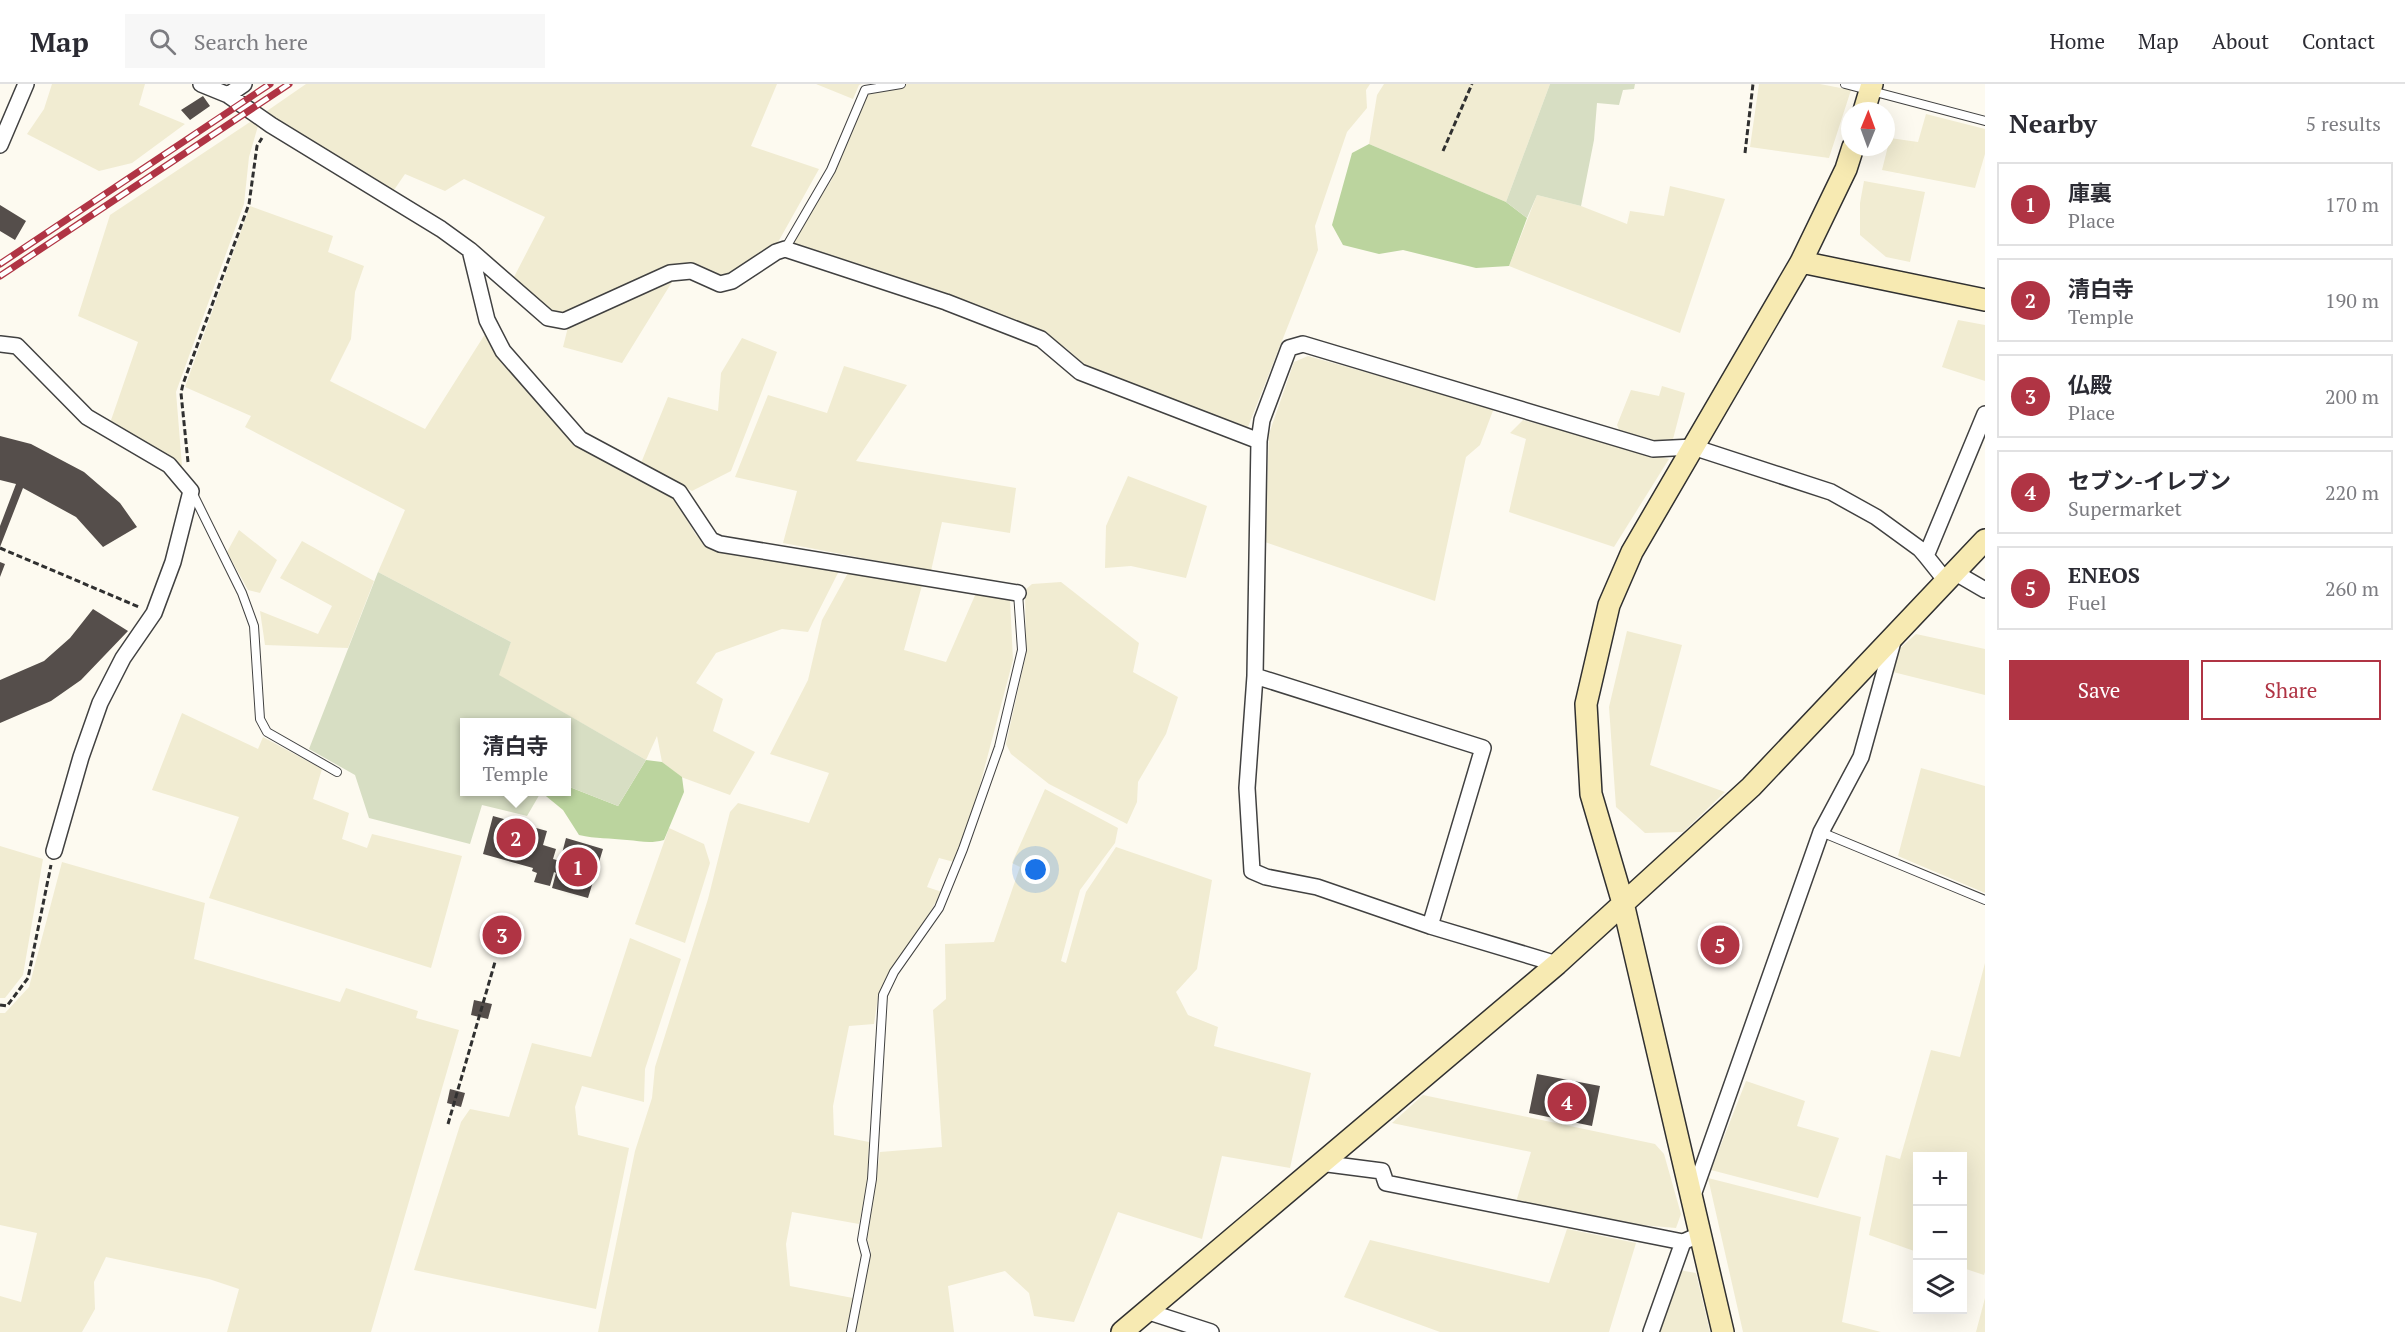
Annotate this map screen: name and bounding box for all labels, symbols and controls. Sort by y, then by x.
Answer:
search box [125,14,545,68]
text: Map [30,23,89,60]
icon: search [146,25,179,58]
text: Search here [194,27,308,56]
text: Home [2049,27,2105,55]
text: Map [2138,27,2179,55]
text: About [2212,27,2269,55]
text: Contact [2302,27,2375,55]
north arrow [1841,102,1895,156]
text: Nearby [2009,106,2097,140]
text: 5 results [2306,110,2381,137]
text: 庫裏 [2068,178,2112,207]
text: 1 [2025,191,2036,218]
text: 170 m [2325,191,2379,218]
text: Place [2068,207,2115,234]
text: 清白寺 [2068,274,2134,303]
text: 2 [2025,287,2036,314]
text: 190 m [2325,287,2379,314]
text: Temple [2068,303,2134,330]
text: 仏殿 [2068,370,2112,399]
text: 3 [2025,383,2036,410]
text: 200 m [2325,383,2379,410]
text: Place [2068,399,2115,426]
text: セブン-イレブン [2068,466,2231,495]
text: 4 [2025,479,2036,506]
text: 220 m [2325,479,2379,506]
text: Supermarket [2068,495,2182,522]
text: ENEOS [2068,560,2140,589]
text: 5 [2025,575,2036,602]
text: 260 m [2325,575,2379,602]
text: Fuel [2068,589,2106,616]
button: Save [2009,660,2189,720]
button: Share [2201,660,2381,720]
popup [460,718,571,796]
text: 清白寺 [482,731,549,760]
text: Temple [482,760,548,787]
pin: 2 [496,816,536,861]
pin: 1 [558,844,598,890]
your location [1021,855,1050,884]
pin: 3 [482,912,522,958]
pin: 5 [1700,922,1740,968]
pin: 4 [1548,1080,1586,1124]
map controls [1913,1152,1967,1314]
button: + [1913,1152,1967,1206]
button: − [1913,1206,1967,1260]
button: layers [1913,1260,1967,1314]

